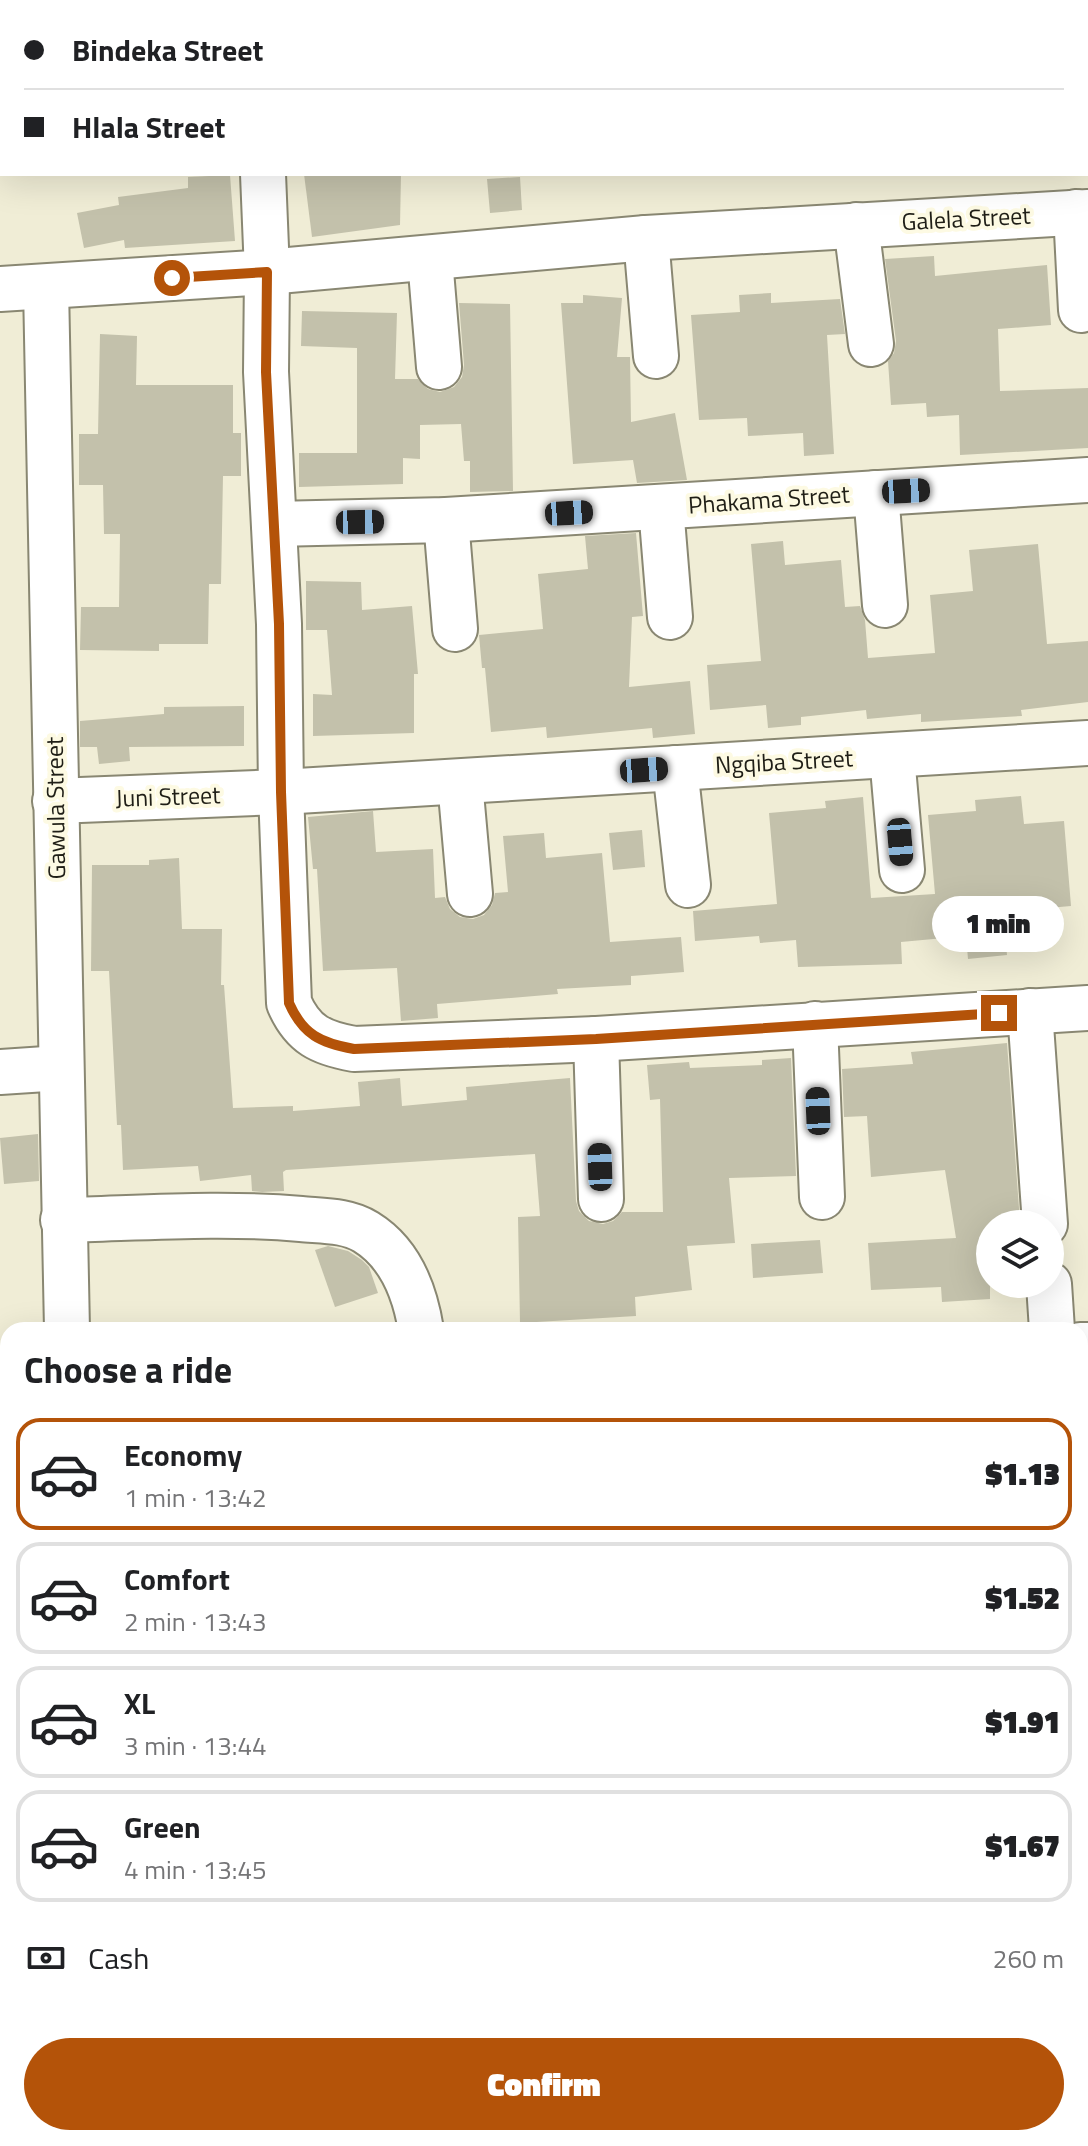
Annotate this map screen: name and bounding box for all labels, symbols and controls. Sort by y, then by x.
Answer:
text: Bindeka Street [72,27,264,73]
text: Hlala Street [72,104,226,150]
street label: Galela Street [900,197,1032,239]
route start [154,260,190,296]
street label: Phakama Street [687,475,851,523]
car [881,478,931,504]
car [544,500,594,526]
car [336,510,384,534]
street label: Gawula Street [36,736,74,880]
street label: Ngqiba Street [714,739,854,783]
car [619,756,669,784]
street label: Juni Street [115,776,222,816]
car [886,817,914,867]
callout: 1 min [933,897,1065,953]
text: 1 min [966,904,1030,943]
route end [981,995,1017,1031]
car [805,1087,831,1135]
car [587,1143,613,1191]
map controls [976,1210,1064,1298]
button: layers [976,1210,1064,1298]
text: Choose a ride [24,1342,232,1397]
text: Economy [124,1432,242,1478]
icon: car [28,1438,100,1510]
text: $1.13 [986,1451,1060,1497]
text: 1 min · 13:42 [124,1478,267,1517]
text: Comfort [124,1556,230,1602]
icon: car [28,1562,100,1634]
text: $1.52 [986,1575,1060,1621]
text: 2 min · 13:43 [124,1602,267,1641]
text: XL [124,1680,155,1726]
icon: car [28,1686,100,1758]
text: $1.91 [986,1699,1060,1745]
text: 3 min · 13:44 [124,1726,267,1765]
text: Green [124,1804,201,1850]
icon: car [28,1810,100,1882]
text: $1.67 [986,1823,1060,1869]
text: 4 min · 13:45 [124,1850,267,1889]
text: Cash [88,1935,149,1981]
icon: cash [24,1936,68,1980]
text: 260 m [993,1939,1064,1978]
button: Confirm [24,2038,1064,2130]

